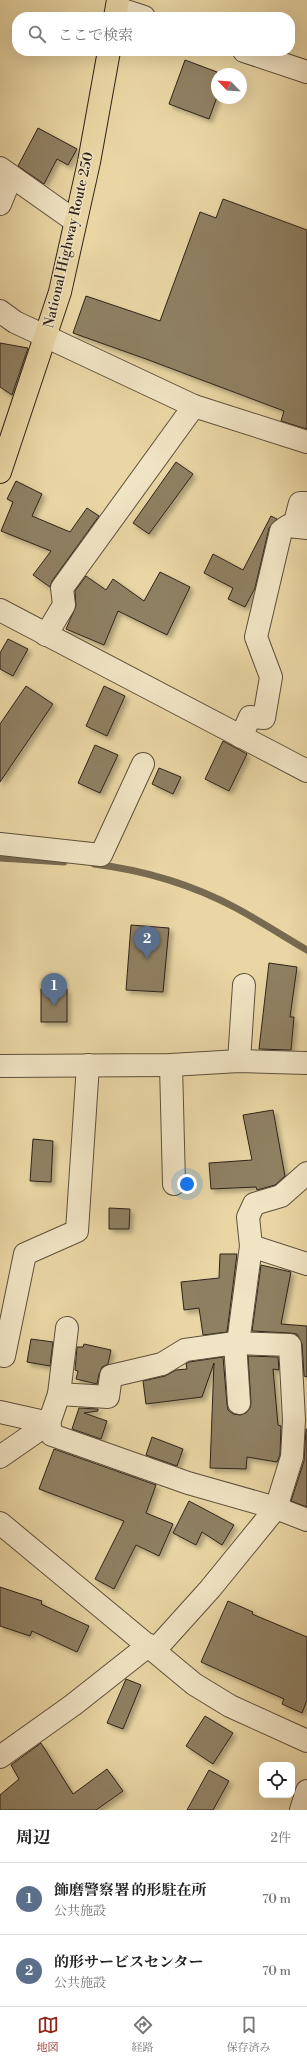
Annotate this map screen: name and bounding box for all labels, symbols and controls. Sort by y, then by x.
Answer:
search box [12,12,295,56]
icon: search [26,23,48,45]
text: ここで検索 [58,26,133,45]
north arrow [211,68,247,104]
street label: National Highway Route 250 [40,150,98,330]
pin: 2 [134,926,160,959]
pin: 1 [41,973,67,1006]
your location [177,1174,197,1194]
map controls [259,1762,295,1798]
button: locate [259,1762,295,1798]
text: 周辺 [16,1827,50,1849]
text: 2件 [271,1830,291,1846]
text: 飾磨警察署 的形駐在所 [54,1881,206,1900]
text: 1 [26,1891,32,1907]
text: 70 m [262,1891,291,1907]
text: 公共施設 [54,1903,106,1919]
text: 的形サービスセンター [54,1953,203,1972]
text: 2 [25,1963,33,1979]
text: 70 m [262,1963,291,1979]
text: 公共施設 [54,1975,106,1991]
tab: 地図 [37,2014,59,2055]
tab: 経路 [132,2014,154,2055]
tab: 保存済み [227,2014,271,2055]

